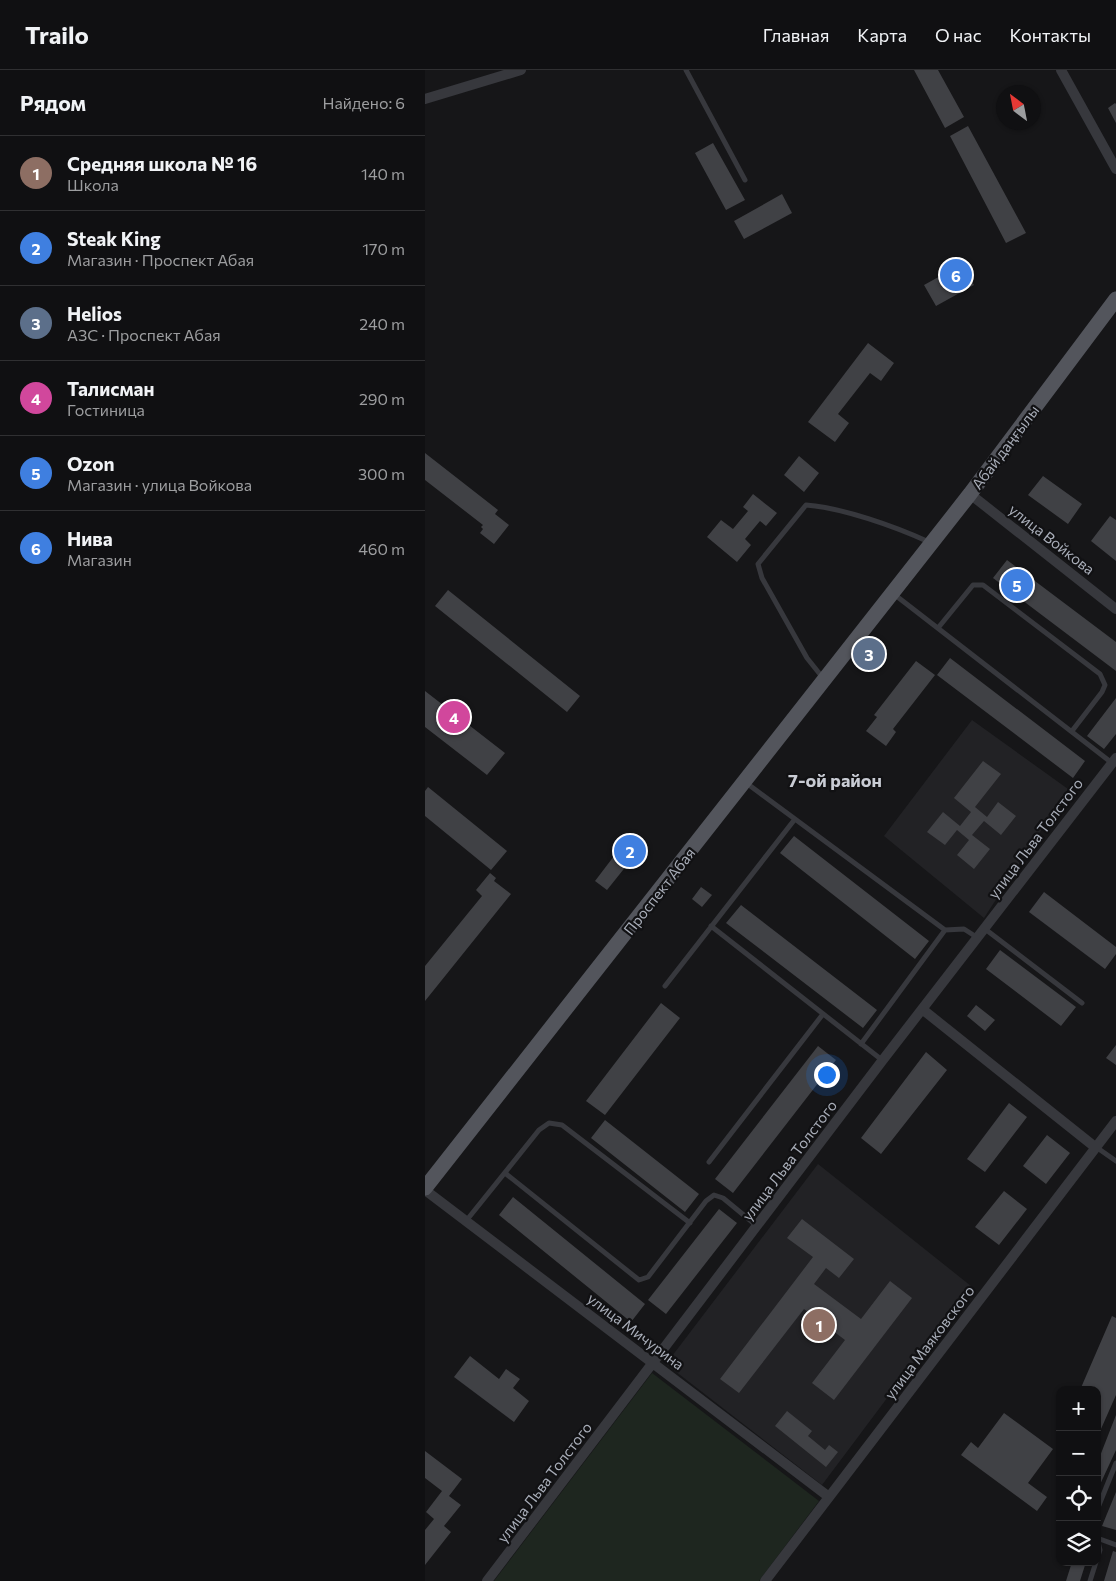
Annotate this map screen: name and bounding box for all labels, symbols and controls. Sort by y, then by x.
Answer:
text: Trailo [25,20,89,49]
text: Главная [763,24,829,46]
text: Карта [857,24,907,46]
text: О нас [935,24,982,46]
text: Контакты [1010,24,1091,46]
north arrow [996,85,1041,130]
text: Рядом [20,90,86,115]
text: Найдено: 6 [322,93,405,112]
text: Средняя школа № 16 [67,152,257,175]
text: 1 [32,164,40,183]
text: 140 m [361,164,405,183]
text: Школа [67,175,119,194]
text: Steak King [67,227,161,250]
text: 2 [31,239,41,258]
text: 170 m [362,239,405,258]
text: Магазин · Проспект Абая [67,250,254,269]
pin: 6 [940,256,972,294]
text: Helios [67,302,122,325]
text: 3 [31,314,41,333]
text: 240 m [359,314,405,333]
text: АЗС · Проспект Абая [67,325,221,344]
text: Талисман [67,377,154,400]
text: 4 [31,389,41,408]
text: 290 m [359,389,405,408]
text: Гостиница [67,400,145,419]
street label: Абай даңғылы [967,401,1043,493]
text: Ozon [67,452,115,475]
text: 5 [31,464,41,483]
text: 300 m [358,464,405,483]
text: Магазин · улица Войкова [67,475,252,494]
street label: улица Войкова [1006,500,1098,578]
text: Нива [67,527,113,550]
text: 6 [31,539,41,558]
text: 460 m [358,539,405,558]
text: Магазин [67,550,132,569]
pin: 5 [1001,566,1033,604]
pin: 3 [853,635,885,673]
pin: 4 [438,698,470,736]
district label: 7-ой район [788,769,882,791]
street label: улица Льва Толстого [984,774,1086,902]
pin: 2 [614,832,646,870]
street label: Проспект Абая [619,844,699,938]
your location [814,1062,840,1088]
street label: улица Льва Толстого [738,1096,840,1224]
street label: улица Маяковского [880,1282,978,1402]
street label: улица Мичурина [584,1289,688,1373]
pin: 1 [803,1306,835,1344]
map controls [1056,1386,1101,1566]
button: + [1056,1386,1101,1431]
street label: улица Льва Толстого [493,1418,595,1546]
button: − [1056,1431,1101,1476]
button: locate [1056,1476,1101,1521]
button: layers [1056,1521,1101,1566]

